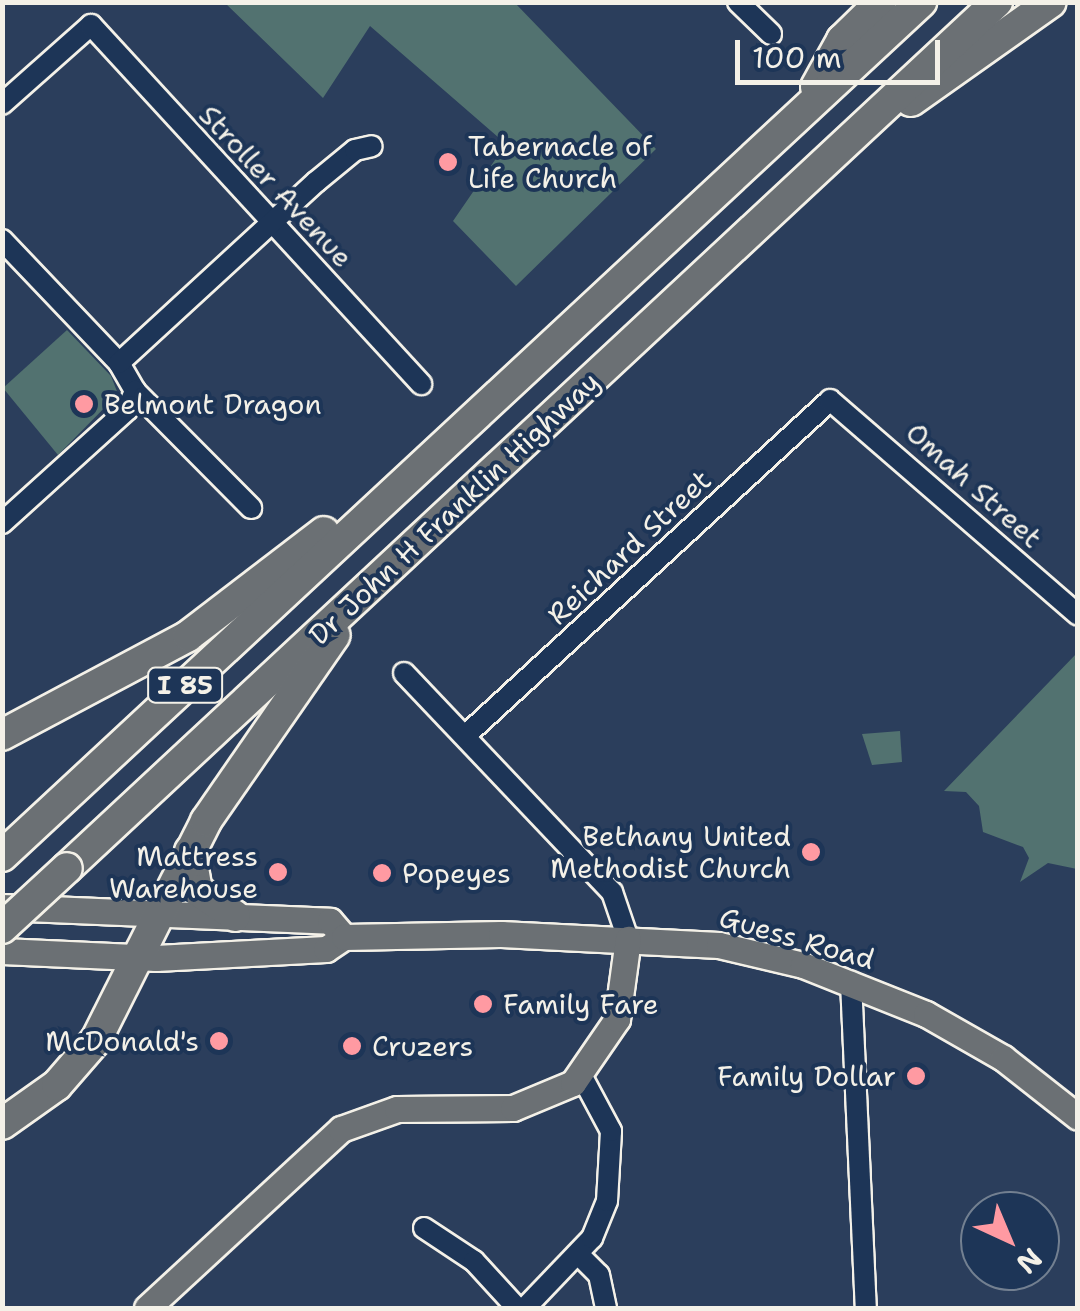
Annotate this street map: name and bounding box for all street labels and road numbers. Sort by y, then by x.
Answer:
street label: Stroller Avenue [192,98,360,274]
street label: Dr John H Franklin Highway [302,364,606,652]
street label: Omah Street [899,415,1049,555]
street label: Reichard Street [540,463,718,631]
road number: I 85 [145,665,225,705]
street label: Guess Road [716,900,878,976]

